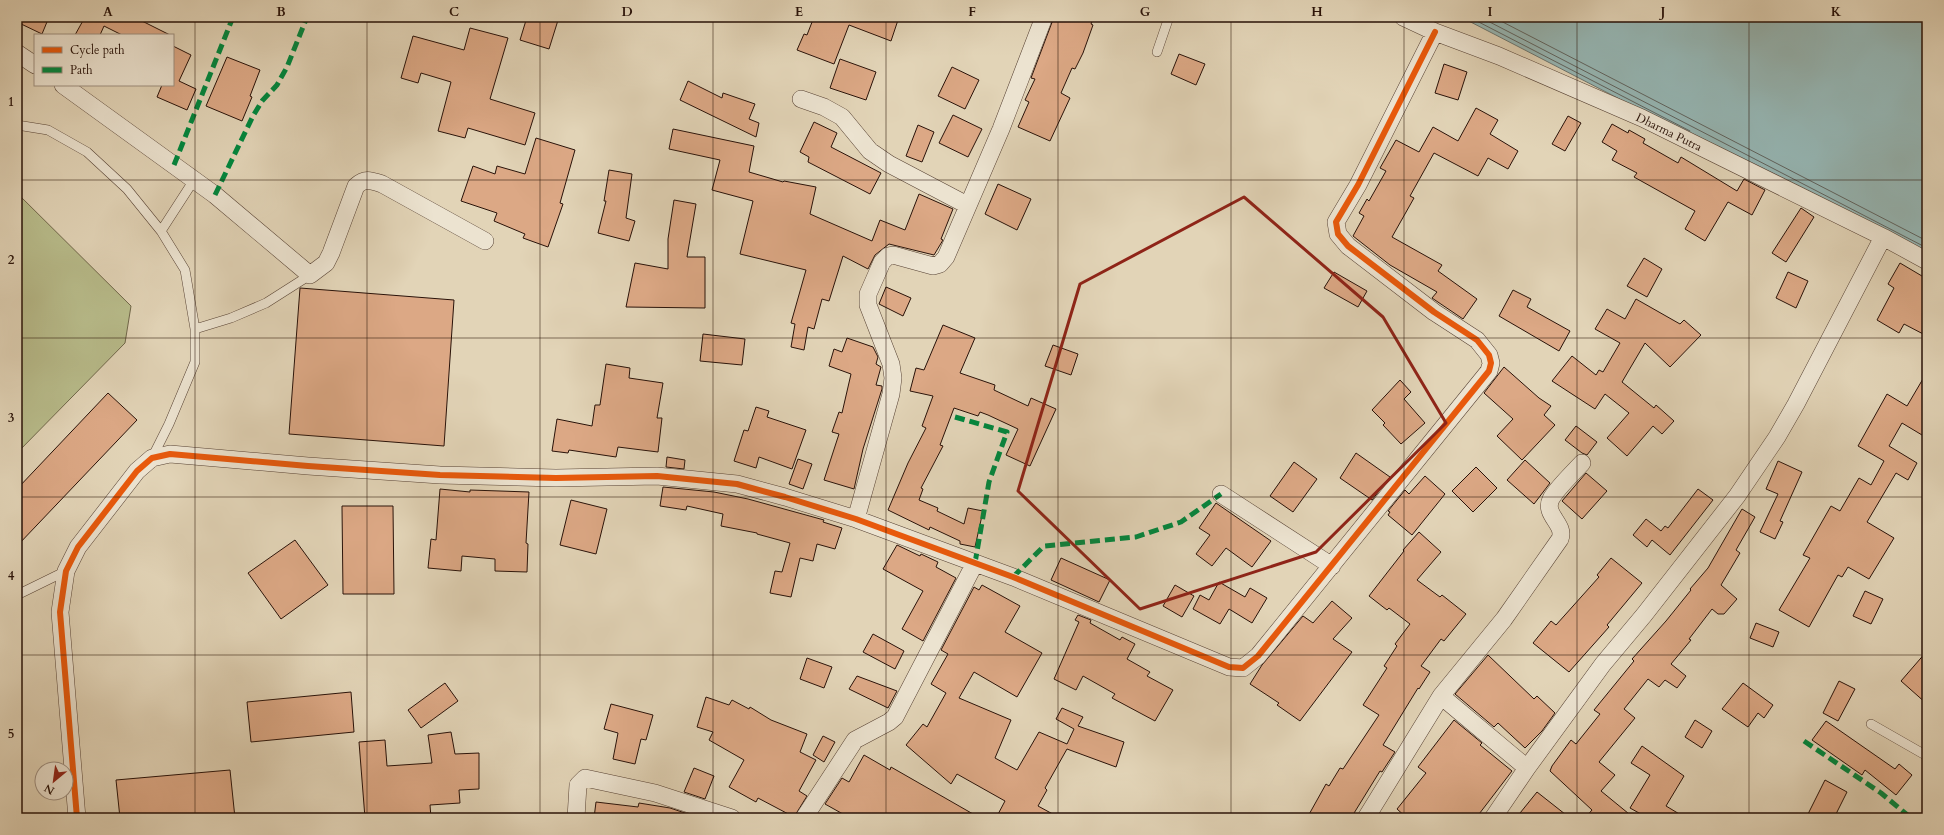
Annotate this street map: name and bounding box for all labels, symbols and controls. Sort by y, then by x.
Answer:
text: A [103,3,113,21]
text: B [276,3,286,21]
text: C [449,3,459,21]
text: D [621,3,633,21]
text: E [795,3,803,21]
text: F [968,3,976,21]
text: G [1140,3,1151,21]
text: H [1311,3,1323,21]
text: I [1487,3,1493,21]
text: J [1659,3,1666,21]
text: K [1831,3,1842,21]
legend [34,34,174,86]
text: Cycle path [70,42,125,58]
text: Path [70,62,93,78]
text: 1 [8,93,14,111]
street label: Dharma Putra [1633,109,1705,155]
text: 2 [8,251,15,269]
text: 3 [8,409,15,427]
text: 4 [8,567,15,585]
text: 5 [8,725,14,743]
north arrow [34,761,74,801]
text: N [41,780,57,798]

